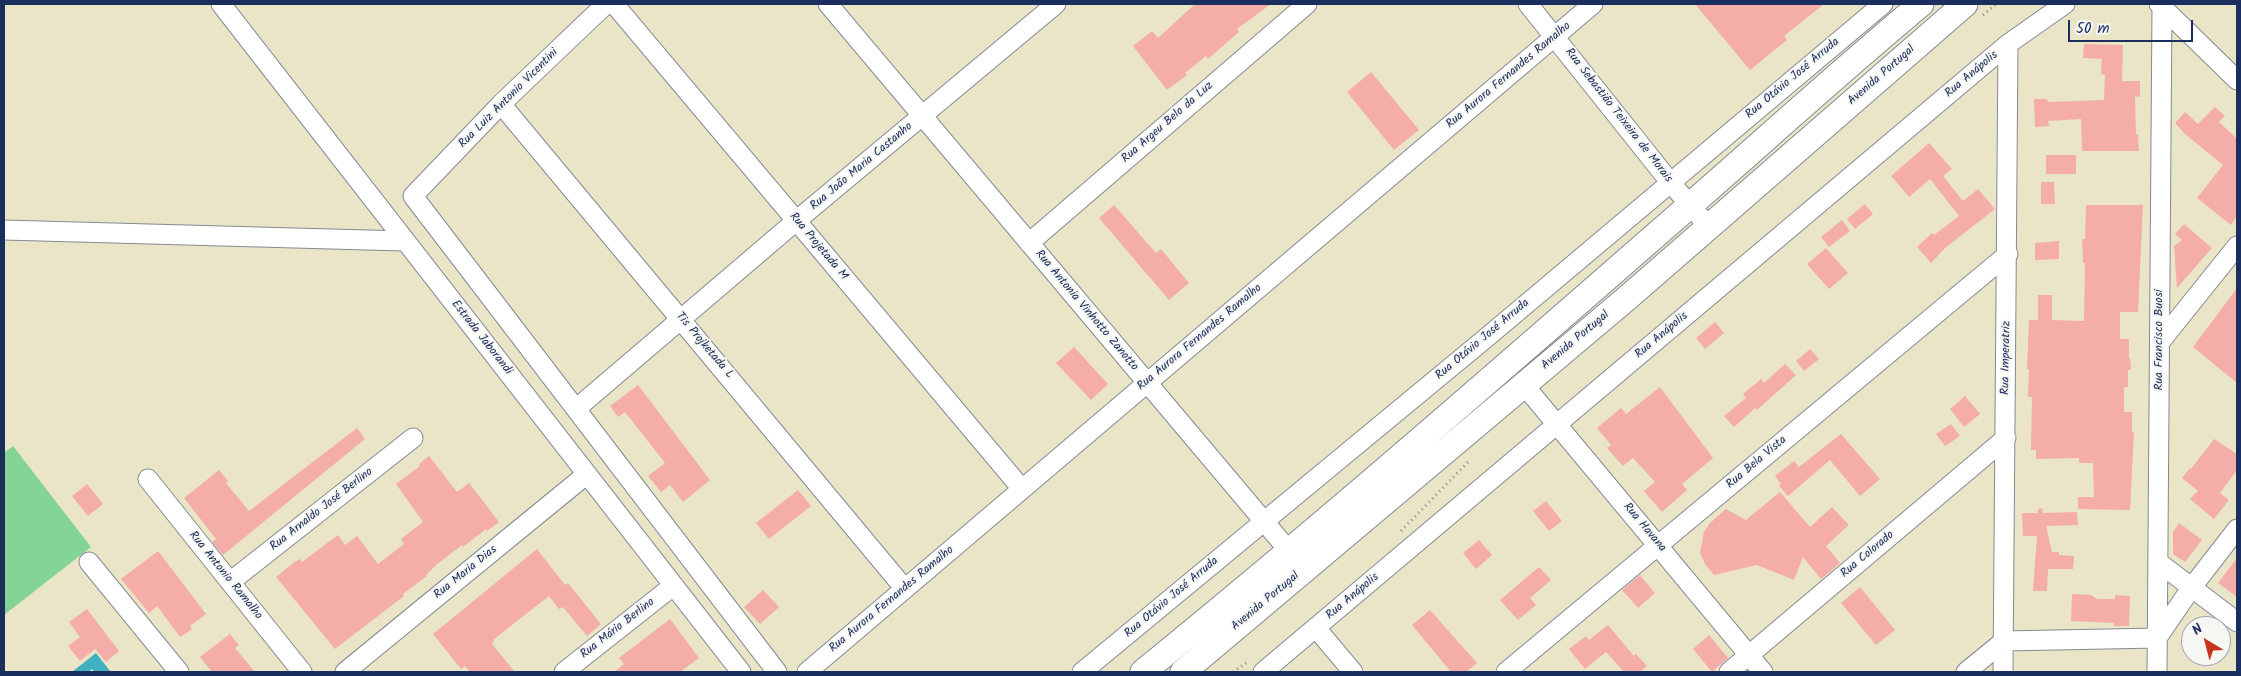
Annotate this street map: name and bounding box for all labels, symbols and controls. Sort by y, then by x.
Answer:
scale bar [2071,10,2196,42]
text: 50 m [2076,17,2110,41]
street label: Rua Aurora Fernandes Ramalho [1444,20,1574,132]
street label: Rua Otávio José Arruda [1743,36,1843,122]
street label: Avenida Portugal [1846,43,1918,109]
street label: Rua Luiz Antonio Vicentini [456,46,562,152]
street label: Rua Sebastião Teixeira de Morais [1561,46,1675,186]
street label: Rua Anápolis [1943,49,2001,101]
street label: Rua Argeu Belo da Luz [1119,79,1217,167]
street label: Rua João Maria Castanho [808,120,916,214]
street label: Rua Projetada M [786,210,850,284]
street label: Rua Antonia Vinhotto Zanotto [1031,248,1141,374]
street label: Rua Aurora Fernandes Ramalho [1135,282,1265,394]
street label: Rua Francisco Buosi [2153,289,2167,391]
street label: Rua Otávio José Arruda [1433,297,1533,383]
street label: Estrada Jaborandi [447,298,515,378]
street label: Avenida Portugal [1539,308,1613,374]
street label: Tis Projketada L [672,310,736,382]
street label: Rua Anápolis [1633,310,1691,362]
street label: Rua Imperatriz [1999,321,2015,395]
street label: Rua Bela Vista [1724,434,1790,492]
street label: Rua Arnaldo José Berlino [268,465,376,555]
street label: Rua Havana [1619,501,1669,555]
street label: Rua Antonio Ramalho [185,529,265,623]
street label: Rua Colorado [1838,529,1898,581]
street label: Rua Maria Dias [432,543,500,603]
street label: Rua Aurora Fernandes Ramalho [827,544,957,656]
street label: Rua Otávio José Arruda [1122,555,1222,641]
street label: Avenida Portugal [1229,569,1303,635]
street label: Rua Anápolis [1324,571,1382,623]
street label: Rua Mário Berlino [578,596,658,662]
north arrow [2181,616,2231,666]
text: N [2187,618,2208,641]

